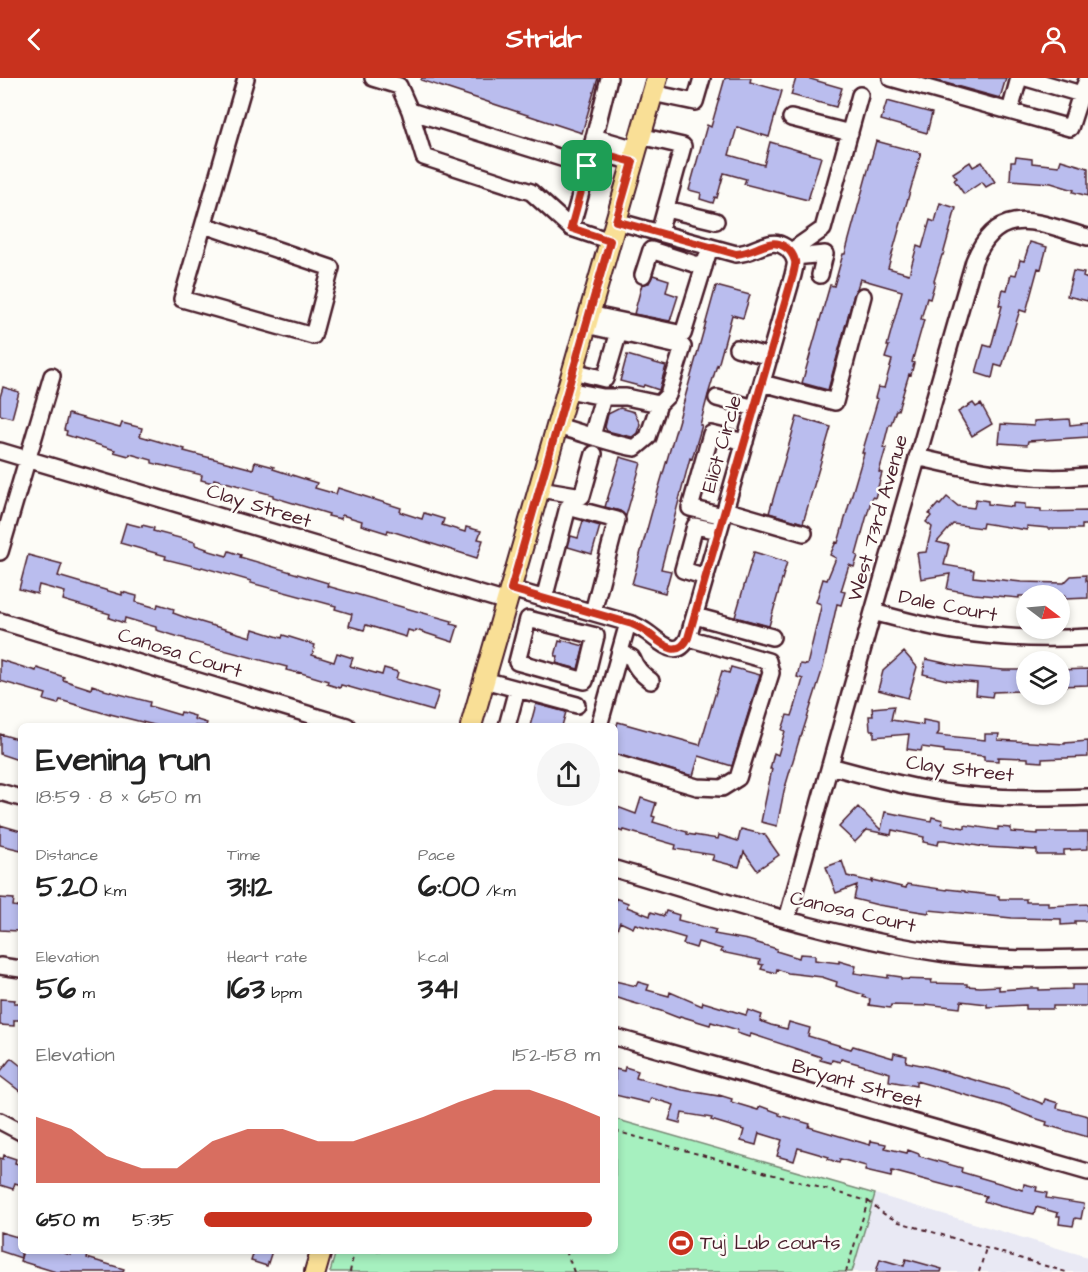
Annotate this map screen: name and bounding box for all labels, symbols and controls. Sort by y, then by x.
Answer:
text: Stridr [506,20,582,58]
icon: back [18,23,51,56]
icon: person [1037,23,1070,56]
pin [561,140,612,191]
icon: arrive [570,149,603,182]
street label: Eliot Circle [695,392,749,496]
street label: West 73rd Avenue [841,431,915,605]
street label: Clay Street [203,477,315,536]
street label: Dale Court [896,583,1000,629]
north arrow [1016,585,1070,639]
map controls [1016,585,1070,705]
street label: Canosa Court [114,621,246,685]
button: layers [1016,651,1070,705]
text: Evening run [36,737,210,783]
button: share [537,743,600,806]
street label: Clay Street [904,749,1015,790]
text: 18:59 · 8 × 650 m [36,783,201,811]
text: Distance [36,844,98,866]
text: Time [227,844,261,866]
text: Pace [418,844,455,866]
text: 5.20 [36,866,98,908]
text: 31:12 [227,866,272,908]
text: 6:00 [418,866,480,908]
text: km [98,880,126,902]
text: /km [480,880,516,902]
street label: Canosa Court [787,884,919,940]
text: Elevation [36,946,99,968]
text: Heart rate [227,946,307,968]
text: kcal [418,946,449,968]
text: 56 [36,968,76,1010]
text: 163 [227,968,265,1010]
text: 341 [418,968,458,1010]
text: m [76,982,95,1004]
text: bpm [265,982,302,1004]
text: Elevation [36,1041,115,1069]
text: 152–158 m [512,1041,600,1069]
street label: Bryant Street [788,1052,925,1117]
text: 650 m [36,1206,99,1234]
text: 5:35 [132,1206,174,1234]
sports icon: Tuj Lub courts [666,1228,696,1258]
place label: Tuj Lub courts [700,1229,841,1257]

